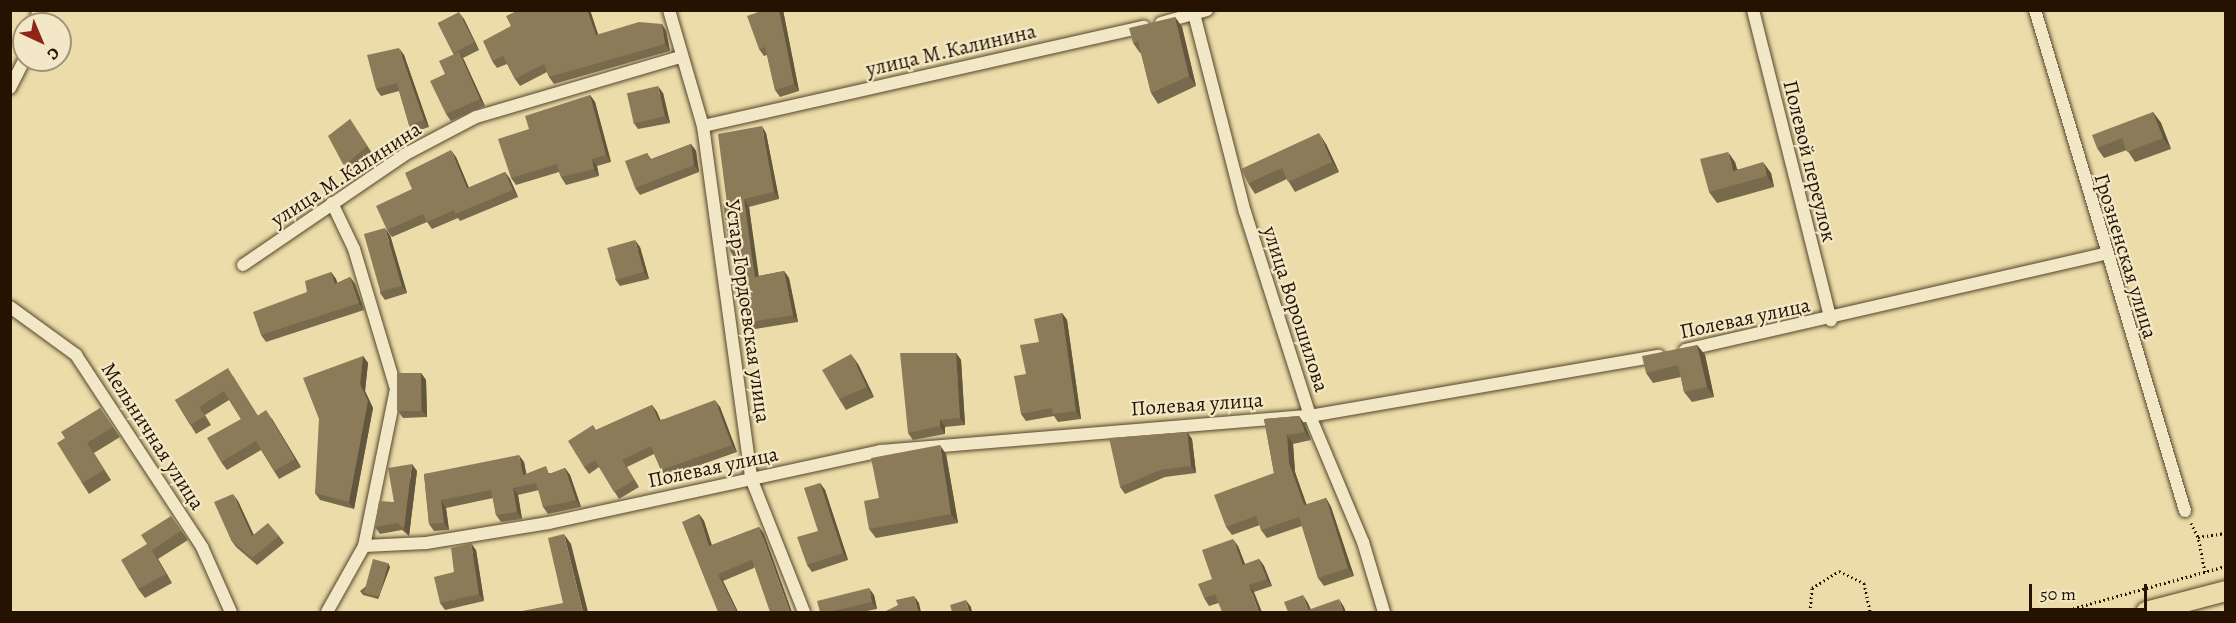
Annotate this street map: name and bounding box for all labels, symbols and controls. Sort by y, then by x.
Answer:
north arrow [12,12,72,72]
street label: улица М.Калинина [863,18,1039,82]
text: С [42,42,64,65]
street label: Полевой переулок [1778,78,1842,244]
street label: улица М.Калинина [266,116,426,232]
street label: Грозненская улица [2089,170,2163,342]
street label: Устар-Гордоевская улица [720,198,776,424]
street label: улица Ворошилова [1257,223,1335,395]
street label: Полевая улица [1677,292,1813,344]
street label: Мельничная улица [96,357,210,515]
street label: Полевая улица [1130,387,1264,421]
street label: Полевая улица [645,441,781,493]
scale bar [2032,572,2150,610]
text: 50 m [2040,582,2076,606]

